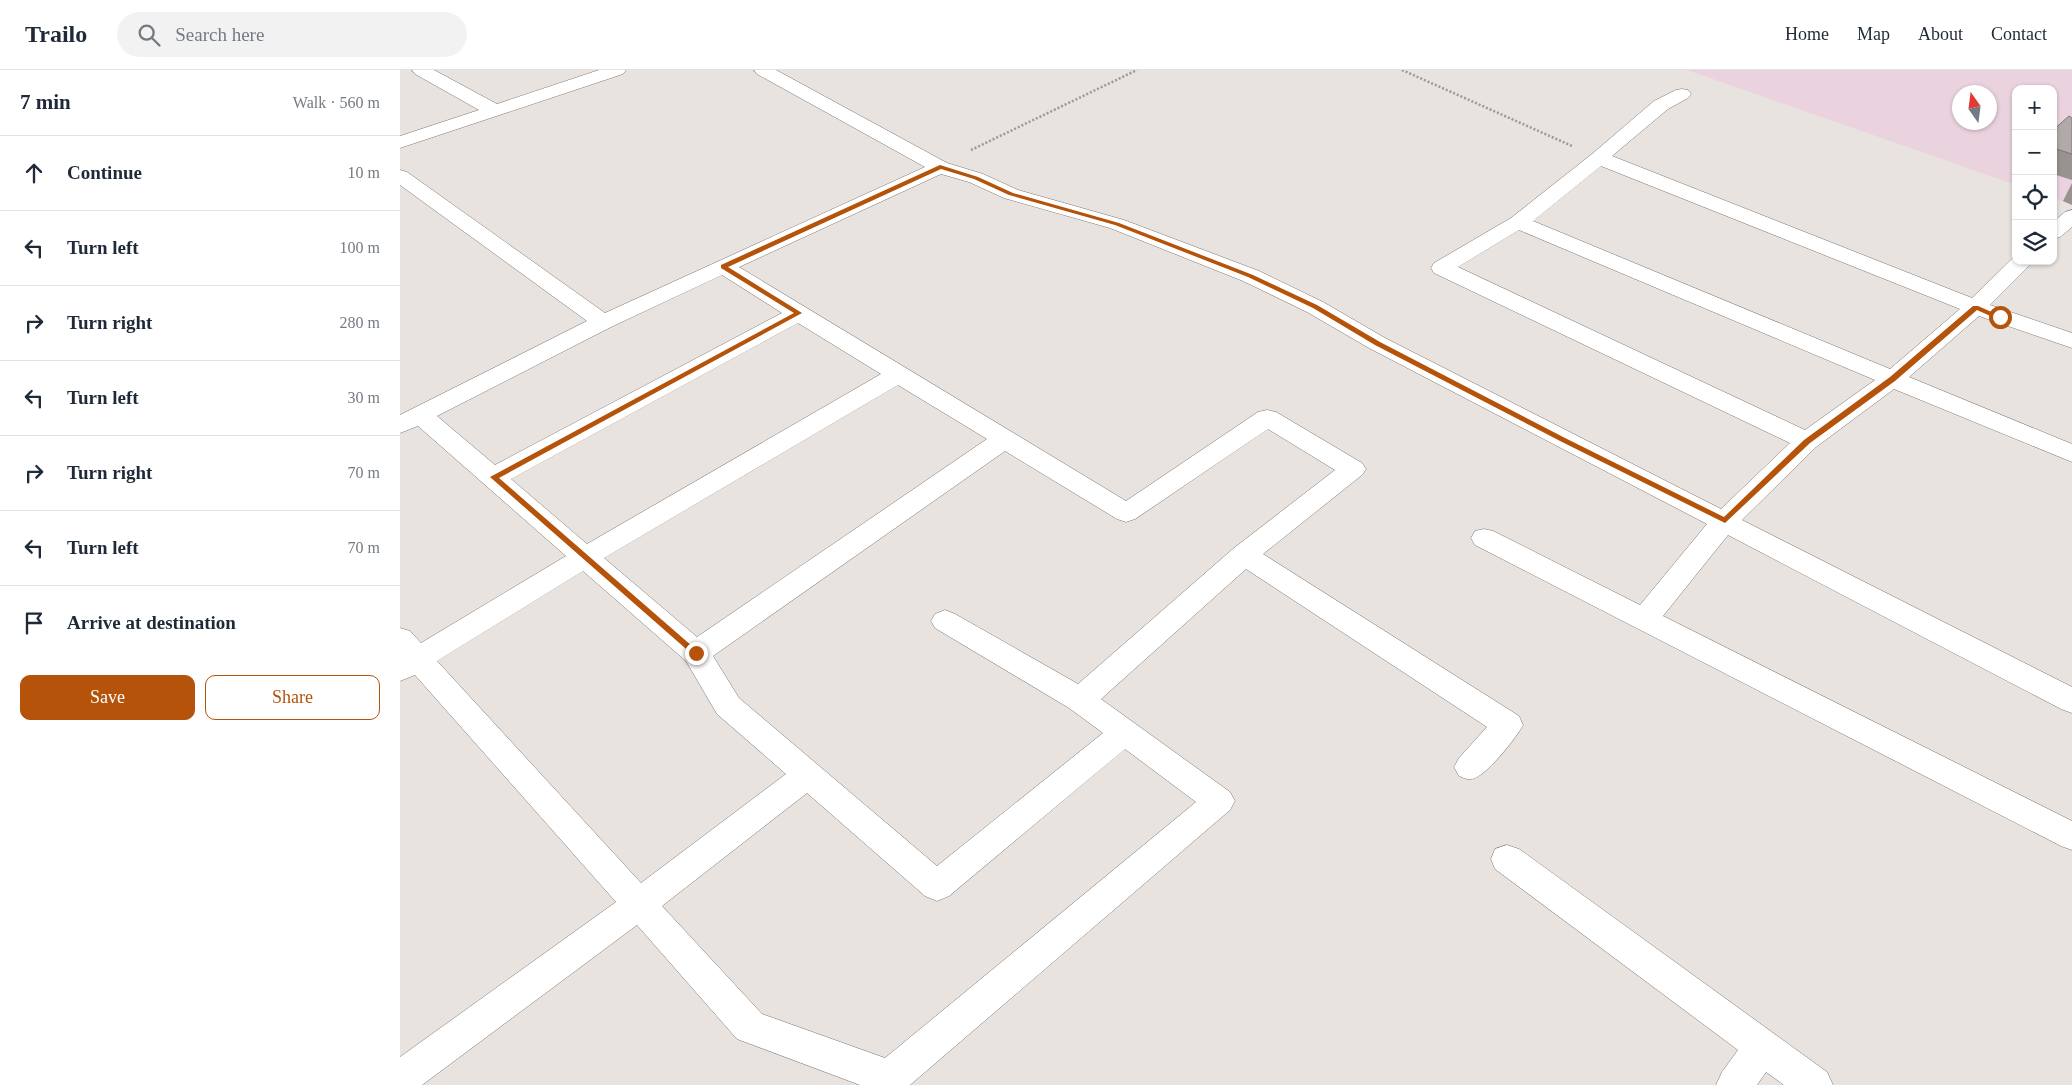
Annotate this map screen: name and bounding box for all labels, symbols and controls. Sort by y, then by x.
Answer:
search box [117,12,467,57]
text: Trailo [25,21,87,47]
icon: search [135,21,163,49]
text: Search here [175,24,264,45]
text: Home [1785,24,1829,44]
text: Map [1857,24,1890,44]
text: About [1918,24,1963,44]
text: Contact [1991,24,2047,44]
north arrow [1952,85,1997,130]
map controls [2012,85,2057,265]
button: + [2012,85,2057,130]
text: 7 min [20,90,71,114]
text: Walk · 560 m [293,94,380,111]
button: − [2012,130,2057,175]
icon: ahead [20,159,48,187]
text: Continue [67,162,142,183]
text: 10 m [348,164,380,181]
button: locate [2012,175,2057,220]
button: layers [2012,220,2057,265]
icon: left [20,234,48,262]
text: Turn left [67,237,139,258]
text: 100 m [340,239,380,256]
route start [1989,306,2012,329]
icon: right [20,309,48,337]
text: Turn right [67,312,152,333]
text: 280 m [340,314,380,331]
icon: left [20,384,48,412]
text: Turn left [67,387,139,408]
text: 30 m [348,389,380,406]
icon: right [20,459,48,487]
text: Turn right [67,462,152,483]
text: 70 m [348,464,380,481]
icon: left [20,534,48,562]
text: Turn left [67,537,139,558]
text: 70 m [348,539,380,556]
icon: arrive [20,609,48,637]
text: Arrive at destination [67,612,236,633]
route end [685,642,708,665]
button: Save [20,675,195,720]
button: Share [205,675,380,720]

